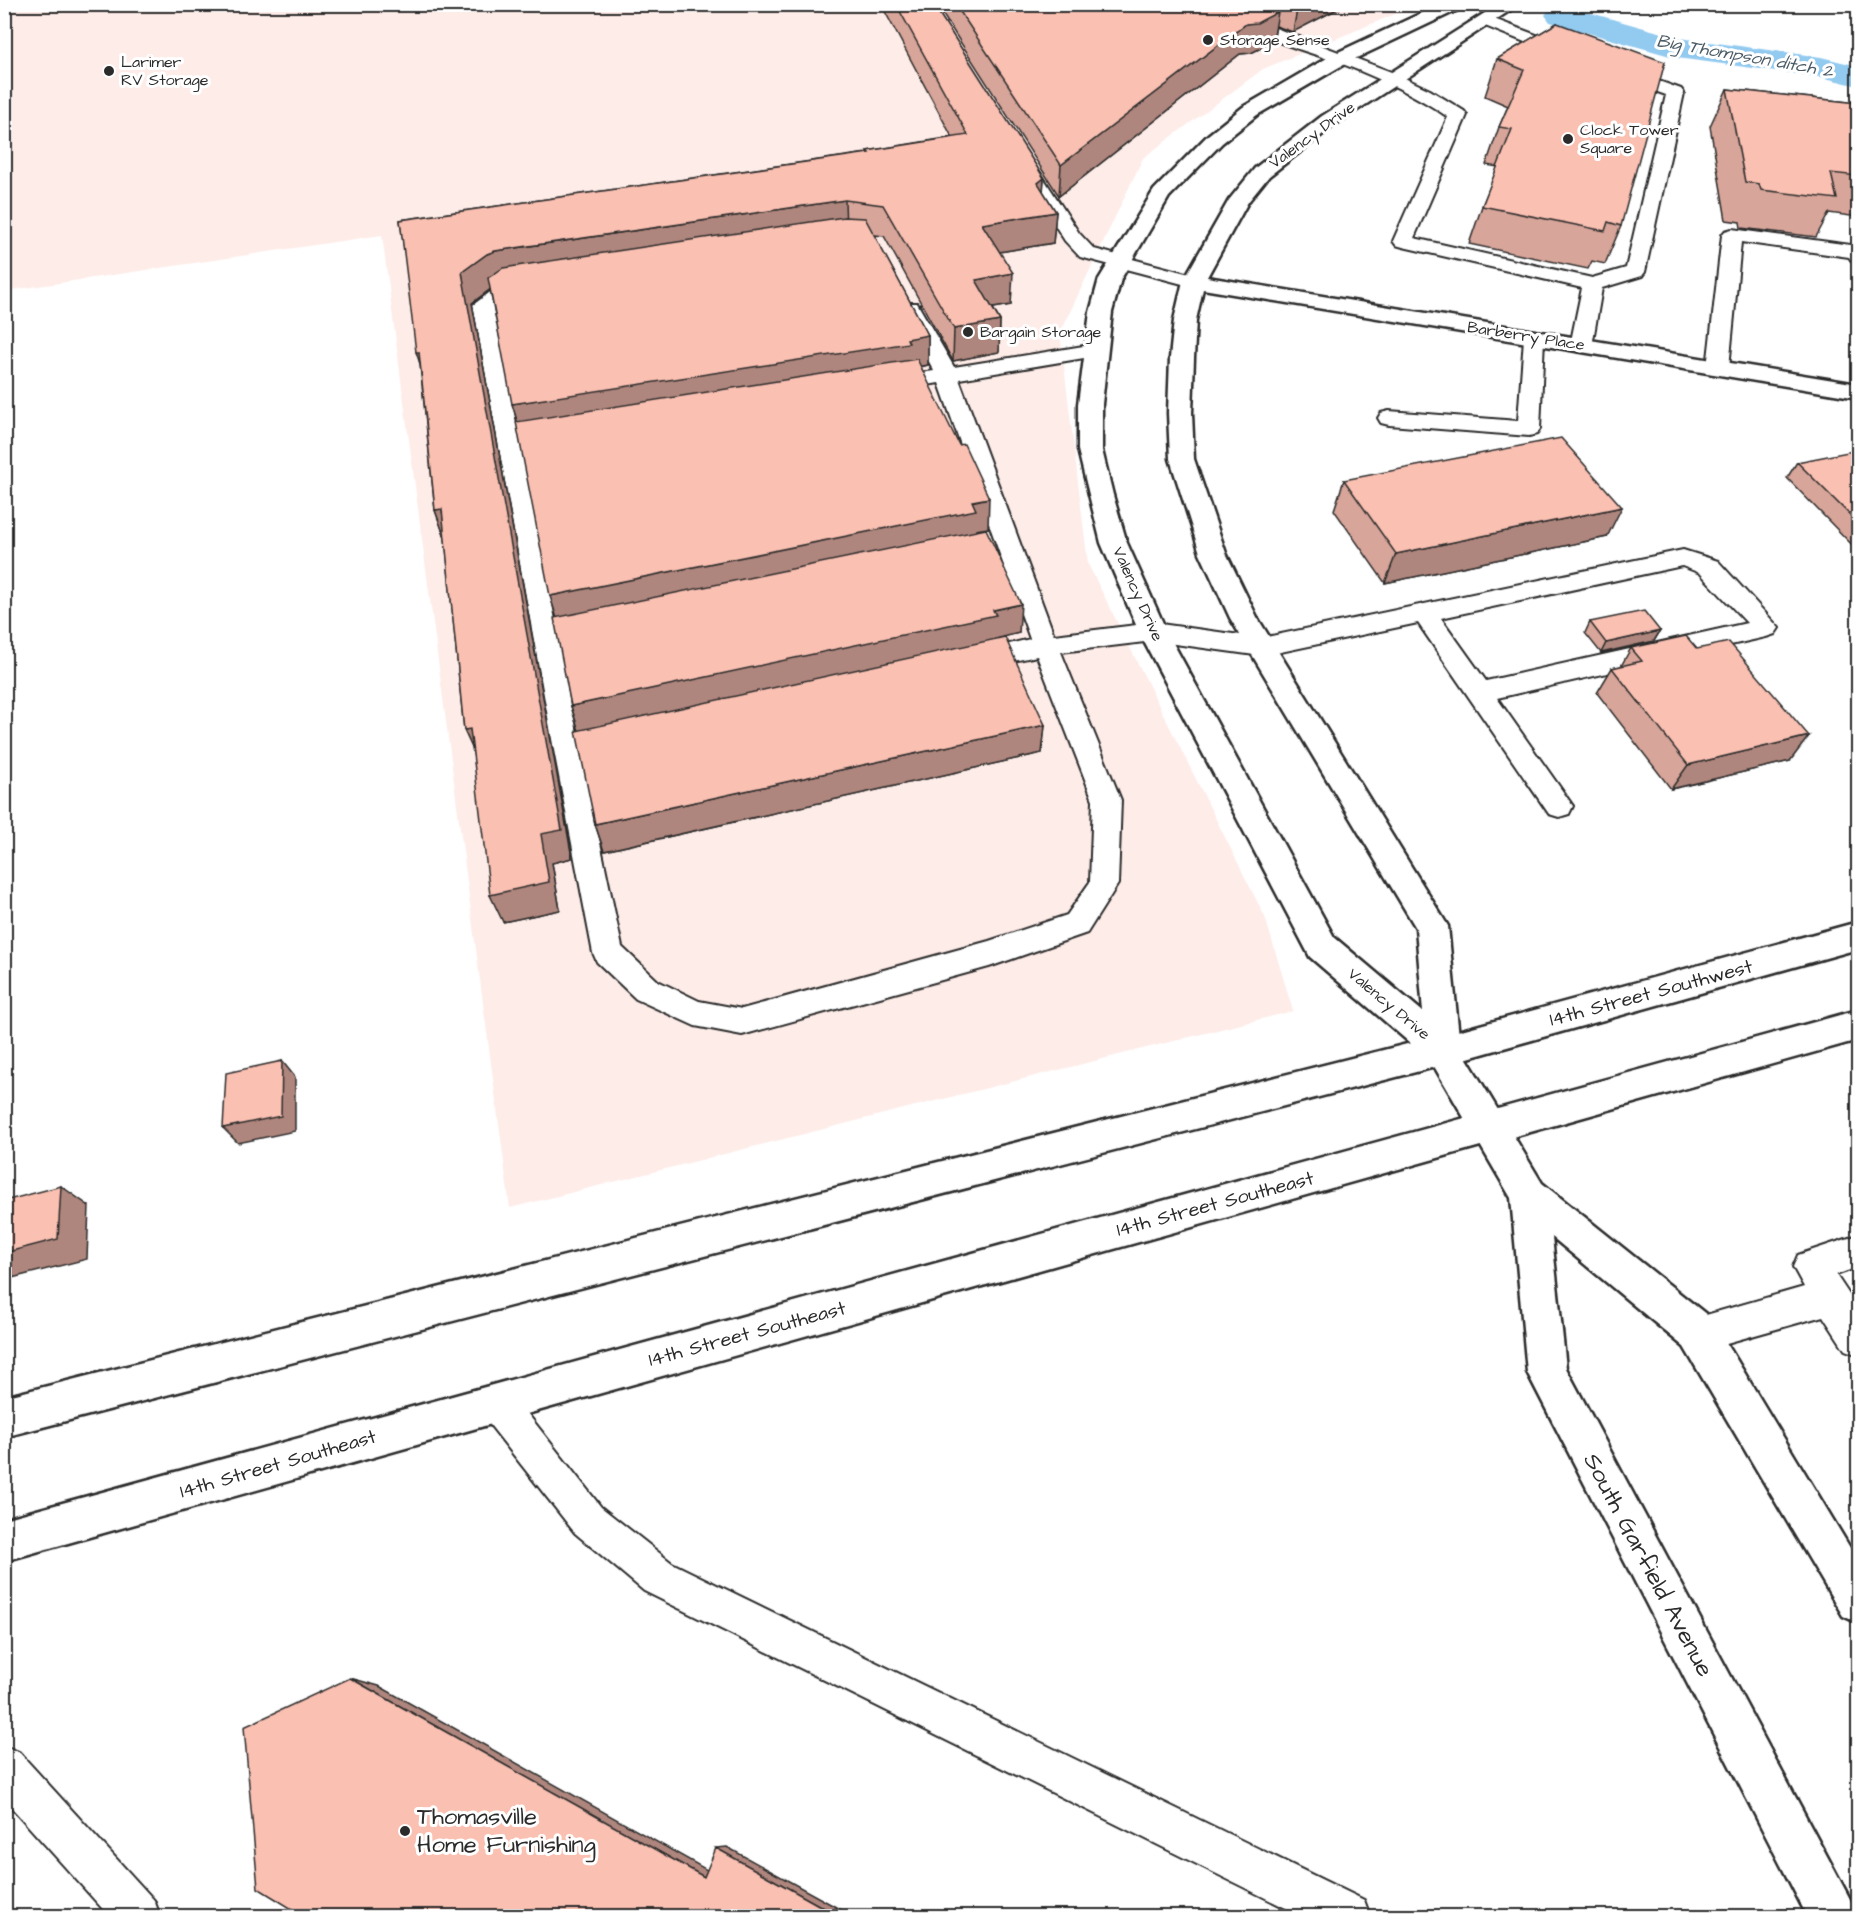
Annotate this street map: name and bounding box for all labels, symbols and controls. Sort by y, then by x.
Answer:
water label: Big Thompson ditch 2 [1655,28,1836,85]
place label: Storage Sense [1220,29,1330,52]
marker: Storage Sense [1201,33,1215,47]
place label: Larimer RV Storage [121,51,209,92]
marker: Larimer RV Storage [102,64,116,78]
street label: Valency Drive [1265,96,1360,174]
place label: Clock Tower Square [1580,119,1679,159]
marker: Clock Tower Square [1561,132,1575,146]
street label: Barberry Place [1466,316,1587,357]
place label: Bargain Storage [980,321,1102,344]
marker: Bargain Storage [961,325,975,339]
street label: Valency Drive [1106,543,1169,645]
street label: 14th Street Southwest [1546,952,1756,1034]
street label: Valency Drive [1343,963,1435,1046]
street label: 14th Street Southeast [1113,1164,1317,1244]
street label: 14th Street Southeast [645,1294,849,1374]
street label: 14th Street Southeast [176,1423,380,1505]
street label: South Garfield Avenue [1575,1447,1721,1683]
place label: Thomasville Home Furnishing [417,1800,596,1863]
marker: Thomasville Home Furnishing [398,1824,412,1838]

